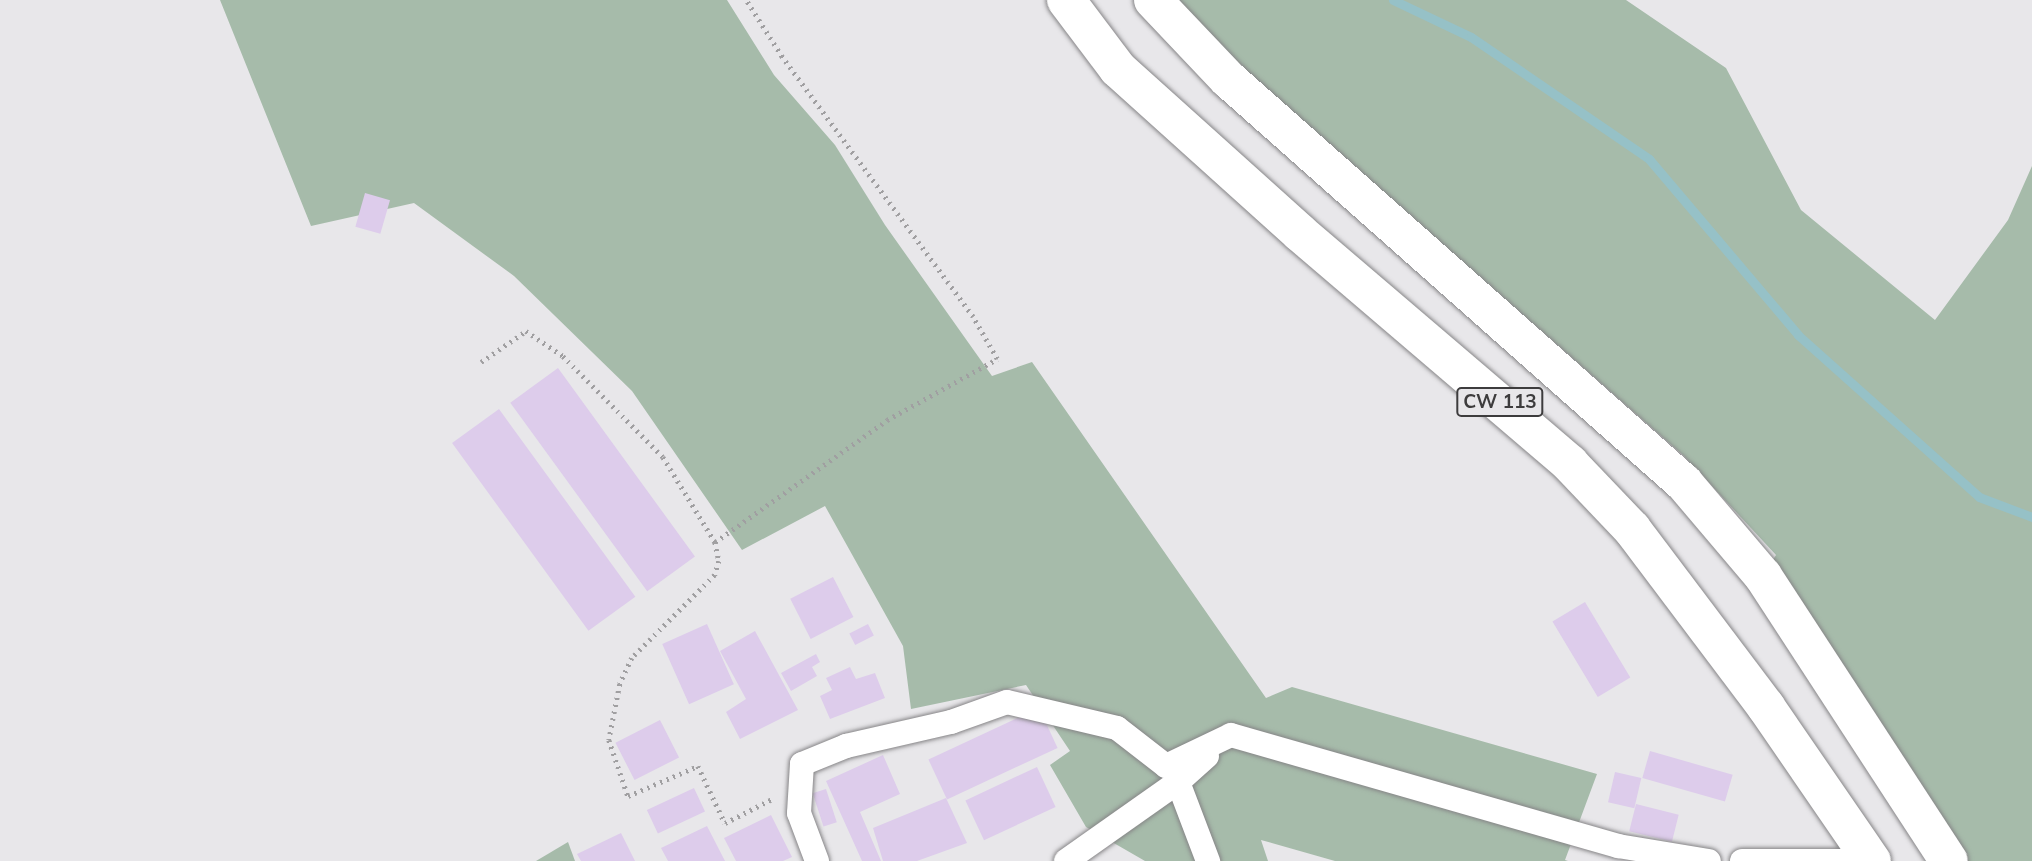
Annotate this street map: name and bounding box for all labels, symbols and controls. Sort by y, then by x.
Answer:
road number: CW 113 [1456,386,1544,418]

